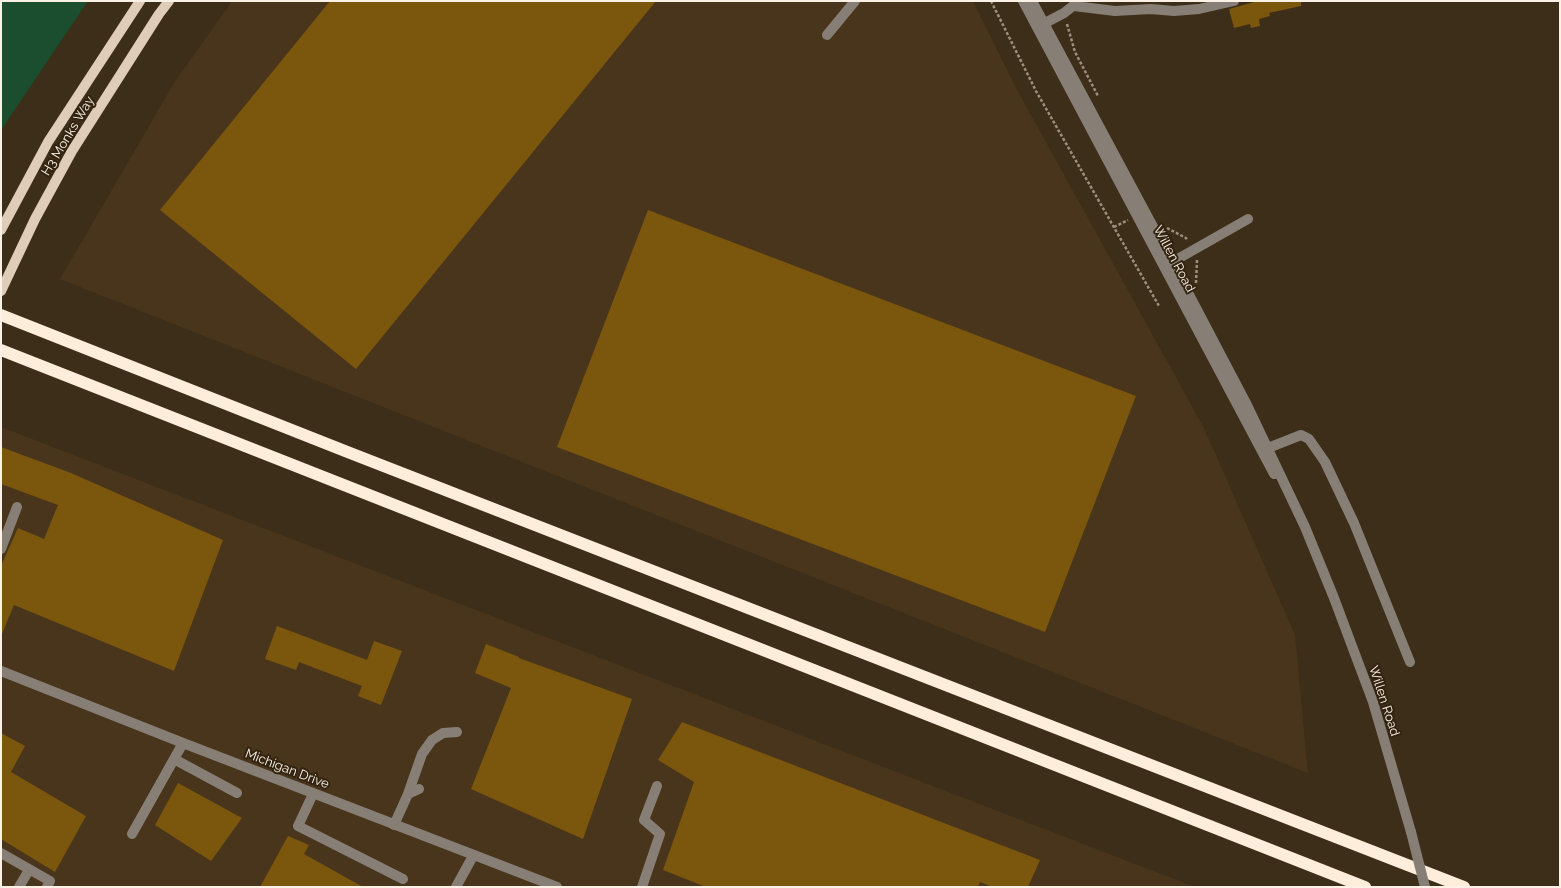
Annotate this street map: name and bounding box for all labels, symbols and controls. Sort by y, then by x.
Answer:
street label: H3 Monks Way [38,94,98,178]
street label: Willen Road [1150,223,1198,295]
street label: Willen Road [1365,664,1403,738]
street label: Michigan Drive [243,746,331,792]

